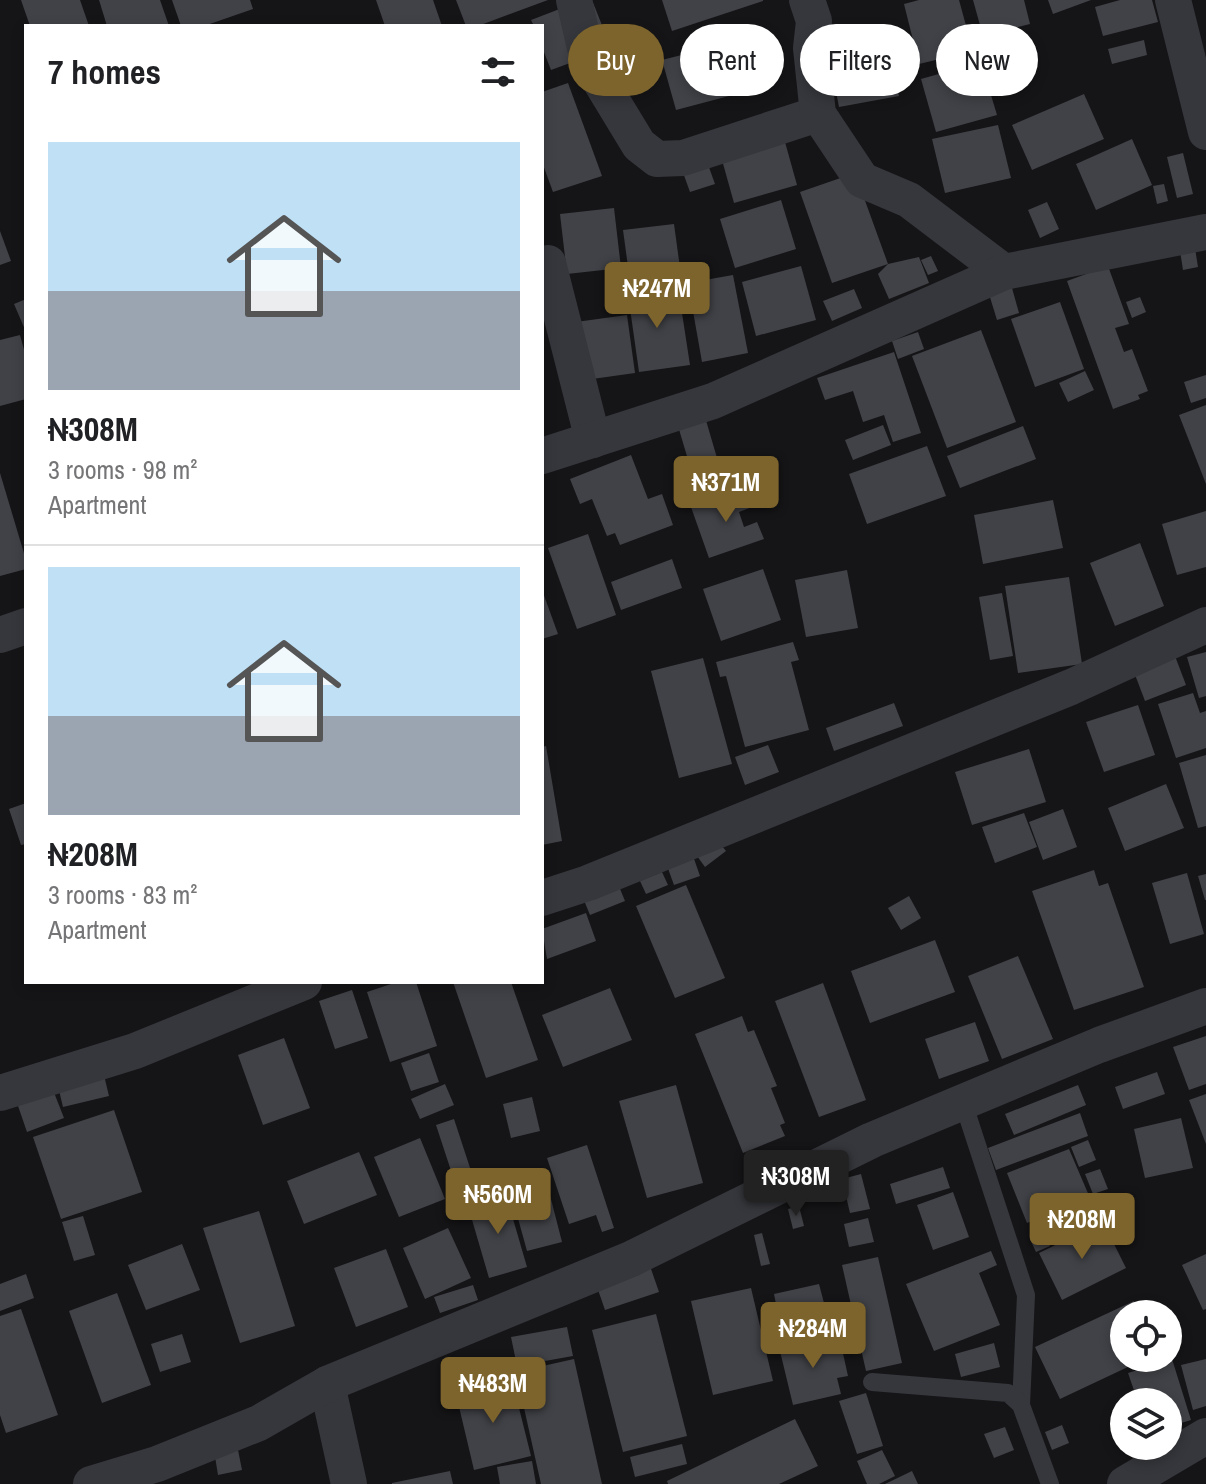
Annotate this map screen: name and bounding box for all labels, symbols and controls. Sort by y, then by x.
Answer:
chip: Buy [568,24,664,96]
chip: Rent [680,24,784,96]
chip: Filters [800,24,920,96]
chip: New [936,24,1038,96]
text: 7 homes [48,49,161,95]
icon: filters [476,50,520,94]
icon: home [212,194,356,338]
pin: ₦247M [601,262,713,330]
text: ₦247M [623,270,691,305]
text: ₦308M [48,406,138,452]
text: 3 rooms · 98 m² [48,452,197,487]
pin: ₦371M [670,456,782,524]
text: ₦371M [692,464,760,499]
text: Apartment [48,487,146,522]
icon: home [212,619,356,763]
text: ₦208M [48,831,138,877]
text: 3 rooms · 83 m² [48,877,197,912]
text: Apartment [48,912,146,947]
pin: ₦308M [740,1150,852,1218]
text: ₦308M [762,1158,830,1193]
pin: ₦560M [442,1168,554,1236]
text: ₦560M [464,1176,532,1211]
pin: ₦208M [1026,1193,1138,1261]
text: ₦208M [1048,1201,1116,1236]
map controls [1110,1300,1182,1460]
button: locate [1110,1300,1182,1372]
pin: ₦284M [757,1302,869,1370]
text: ₦284M [779,1310,847,1345]
pin: ₦483M [437,1357,549,1425]
text: ₦483M [459,1365,527,1400]
button: layers [1110,1388,1182,1460]

